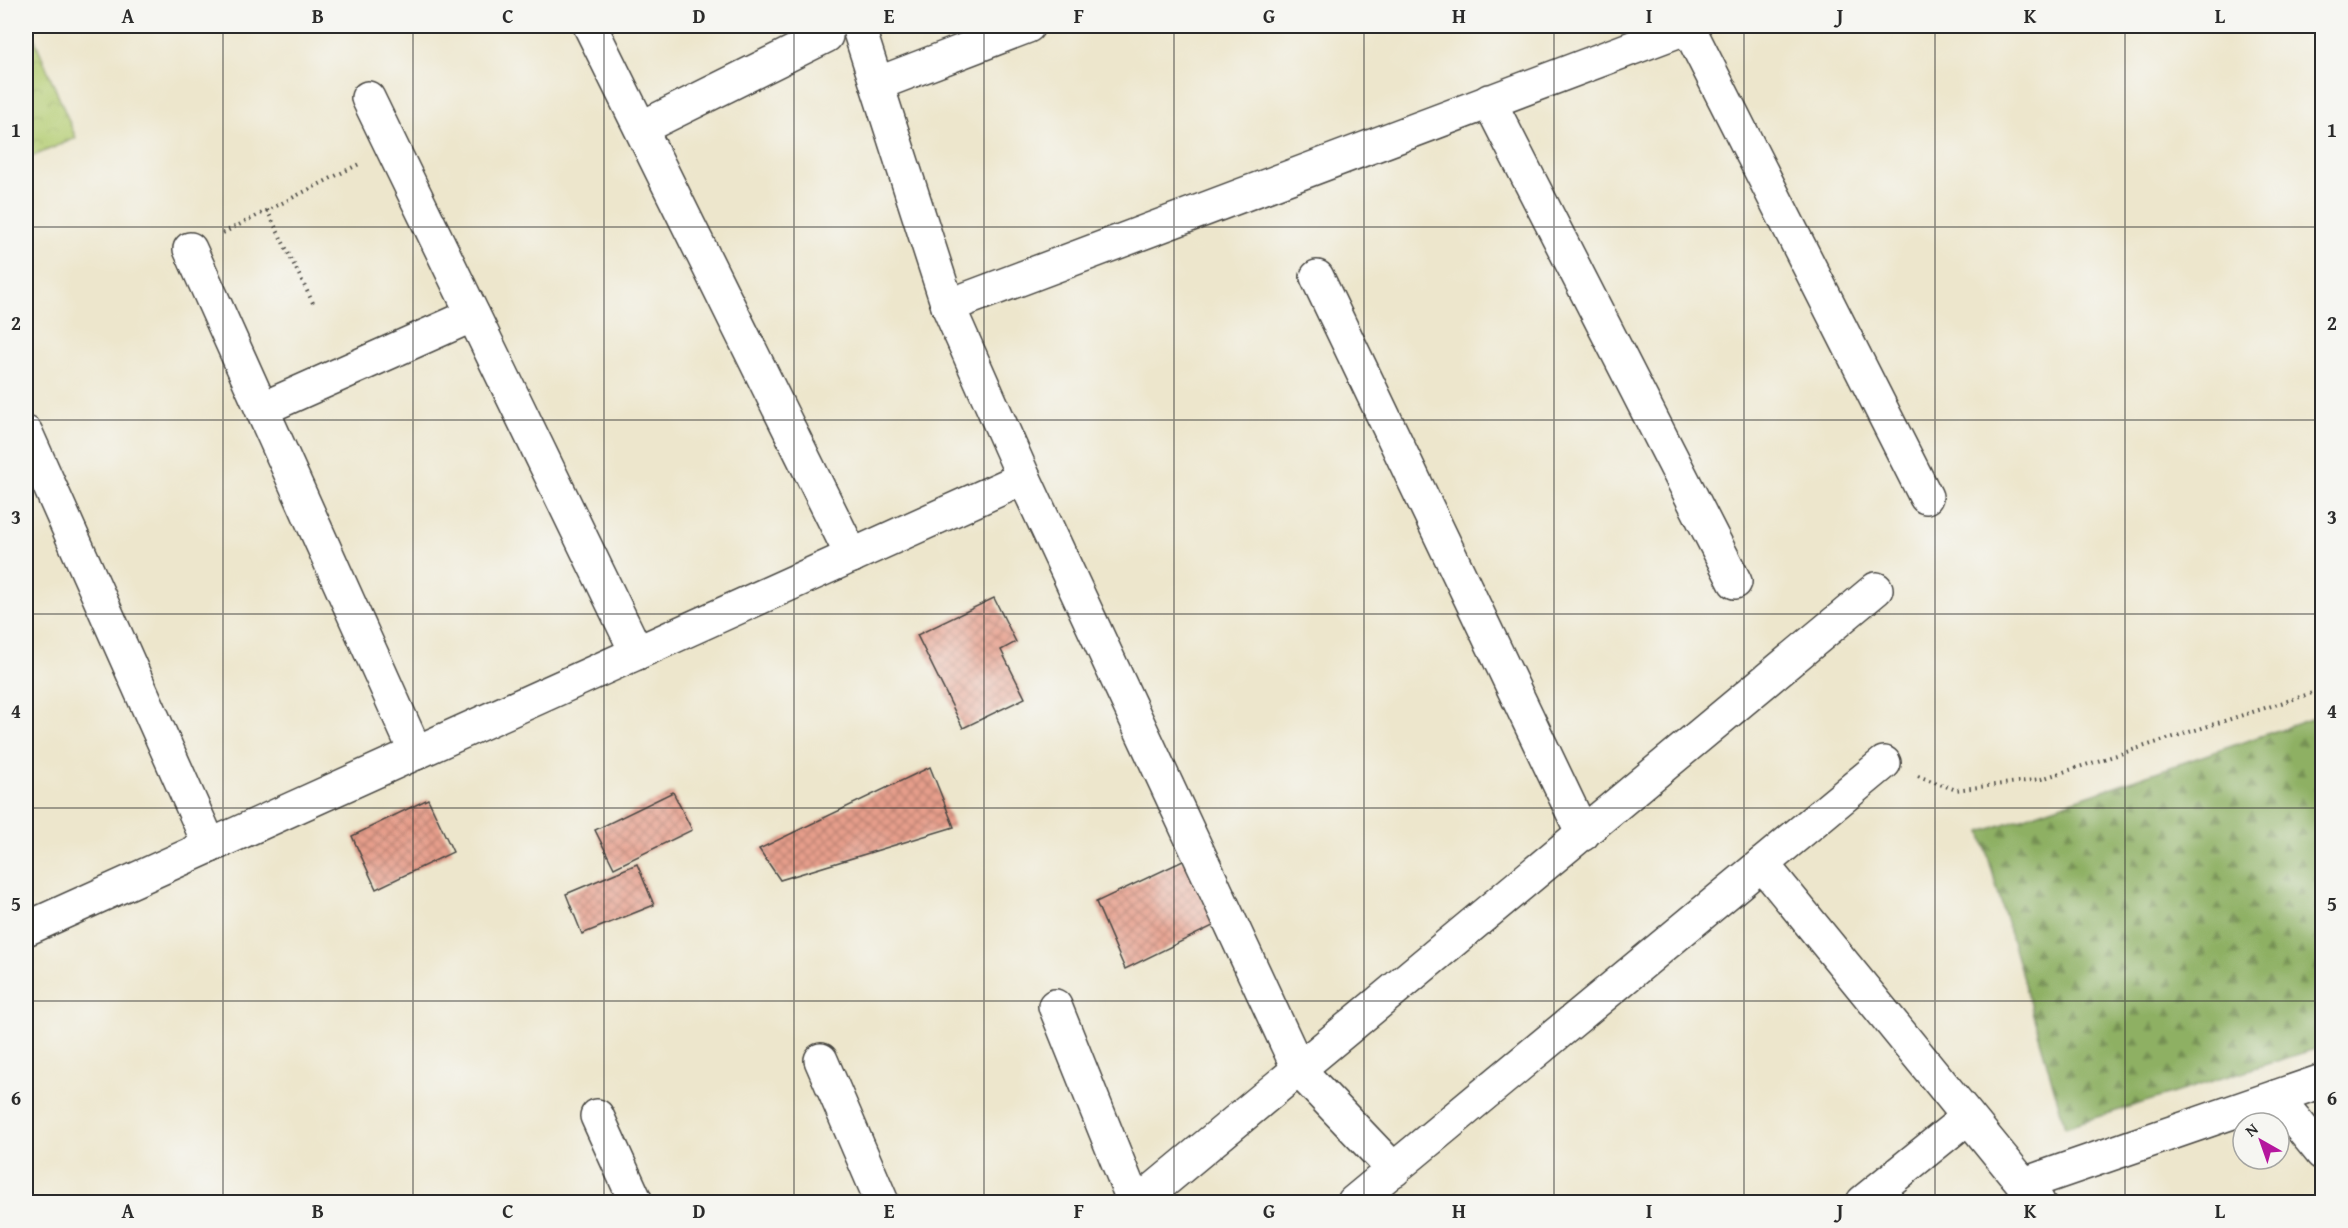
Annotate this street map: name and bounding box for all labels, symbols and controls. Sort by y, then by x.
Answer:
text: A [122,1,135,30]
text: B [312,1,324,30]
text: C [502,1,514,30]
text: D [692,1,706,30]
text: E [884,1,895,30]
text: F [1074,1,1084,30]
text: G [1263,1,1275,30]
text: H [1452,1,1466,30]
text: I [1646,1,1652,30]
text: J [1834,1,1844,30]
text: K [2024,1,2037,30]
text: L [2215,1,2226,30]
text: 1 [11,115,21,144]
text: 1 [2327,115,2337,144]
text: 2 [11,308,21,337]
text: 2 [2327,308,2337,337]
text: 3 [11,502,21,531]
text: 3 [2327,502,2337,531]
text: 4 [11,696,21,725]
text: 4 [2327,696,2337,725]
text: 5 [11,889,21,918]
text: 5 [2327,889,2337,918]
text: 6 [11,1083,21,1112]
text: 6 [2327,1083,2337,1112]
north arrow [2231,1111,2291,1171]
text: N [2240,1117,2263,1142]
text: A [122,1196,135,1225]
text: B [312,1196,324,1225]
text: C [502,1196,514,1225]
text: D [692,1196,706,1225]
text: E [884,1196,895,1225]
text: F [1074,1196,1084,1225]
text: G [1263,1196,1275,1225]
text: H [1452,1196,1466,1225]
text: I [1646,1196,1652,1225]
text: J [1834,1196,1844,1225]
text: K [2024,1196,2037,1225]
text: L [2215,1196,2226,1225]

